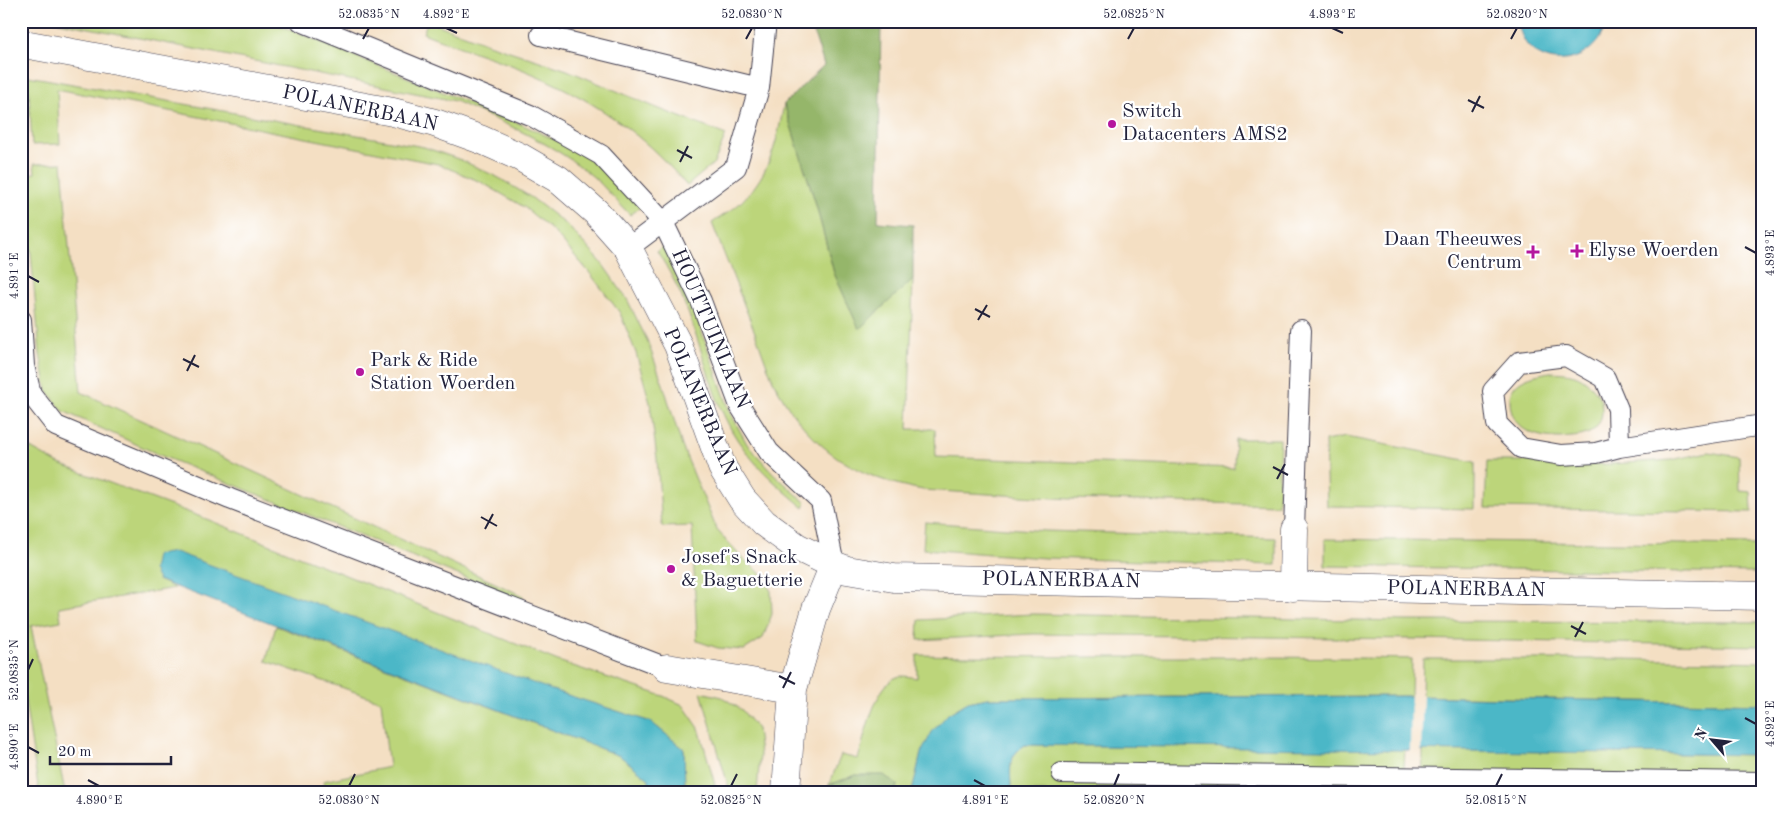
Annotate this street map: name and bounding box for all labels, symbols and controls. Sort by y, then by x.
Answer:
text: 52.0835°N [338,8,400,21]
text: 52.0830°N [721,8,783,21]
text: 52.0825°N [1103,8,1165,21]
text: 52.0820°N [1486,8,1548,21]
text: 4.892°E [423,9,469,21]
text: 4.893°E [1309,9,1355,21]
street label: POLANERBAAN [280,83,440,135]
place label: Switch Datacenters AMS2 [1122,102,1288,145]
marker: Switch Datacenters AMS2 [1106,118,1118,130]
place label: Daan Theeuwes Centrum [1384,230,1522,273]
text: 4.893°E [1765,230,1777,276]
place label: Elyse Woerden [1588,241,1719,261]
marker: Elyse Woerden [1570,244,1584,258]
marker: Daan Theeuwes Centrum [1526,245,1540,259]
street label: HOUTTUINLAAN [667,246,753,412]
text: 4.891°E [9,253,21,299]
street label: POLANERBAAN [659,325,739,479]
place label: Park & Ride Station Woerden [370,351,515,394]
marker: Park & Ride Station Woerden [354,366,366,378]
place label: Josef's Snack & Baguetterie [681,548,803,591]
marker: Josef's Snack & Baguetterie [665,563,677,575]
street label: POLANERBAAN [981,570,1141,592]
street label: POLANERBAAN [1386,579,1546,601]
text: 52.0835°N [8,639,21,701]
text: 4.892°E [1765,701,1777,747]
north arrow [1686,716,1736,766]
text: 4.890°E [9,724,21,770]
text: N [1693,726,1710,742]
scale bar [50,733,171,765]
text: 20 m [58,745,92,760]
text: 52.0830°N [318,794,380,807]
text: 52.0825°N [700,794,762,807]
text: 52.0820°N [1083,794,1145,807]
text: 52.0815°N [1465,794,1527,807]
text: 4.890°E [76,795,122,807]
text: 4.891°E [962,795,1008,807]

